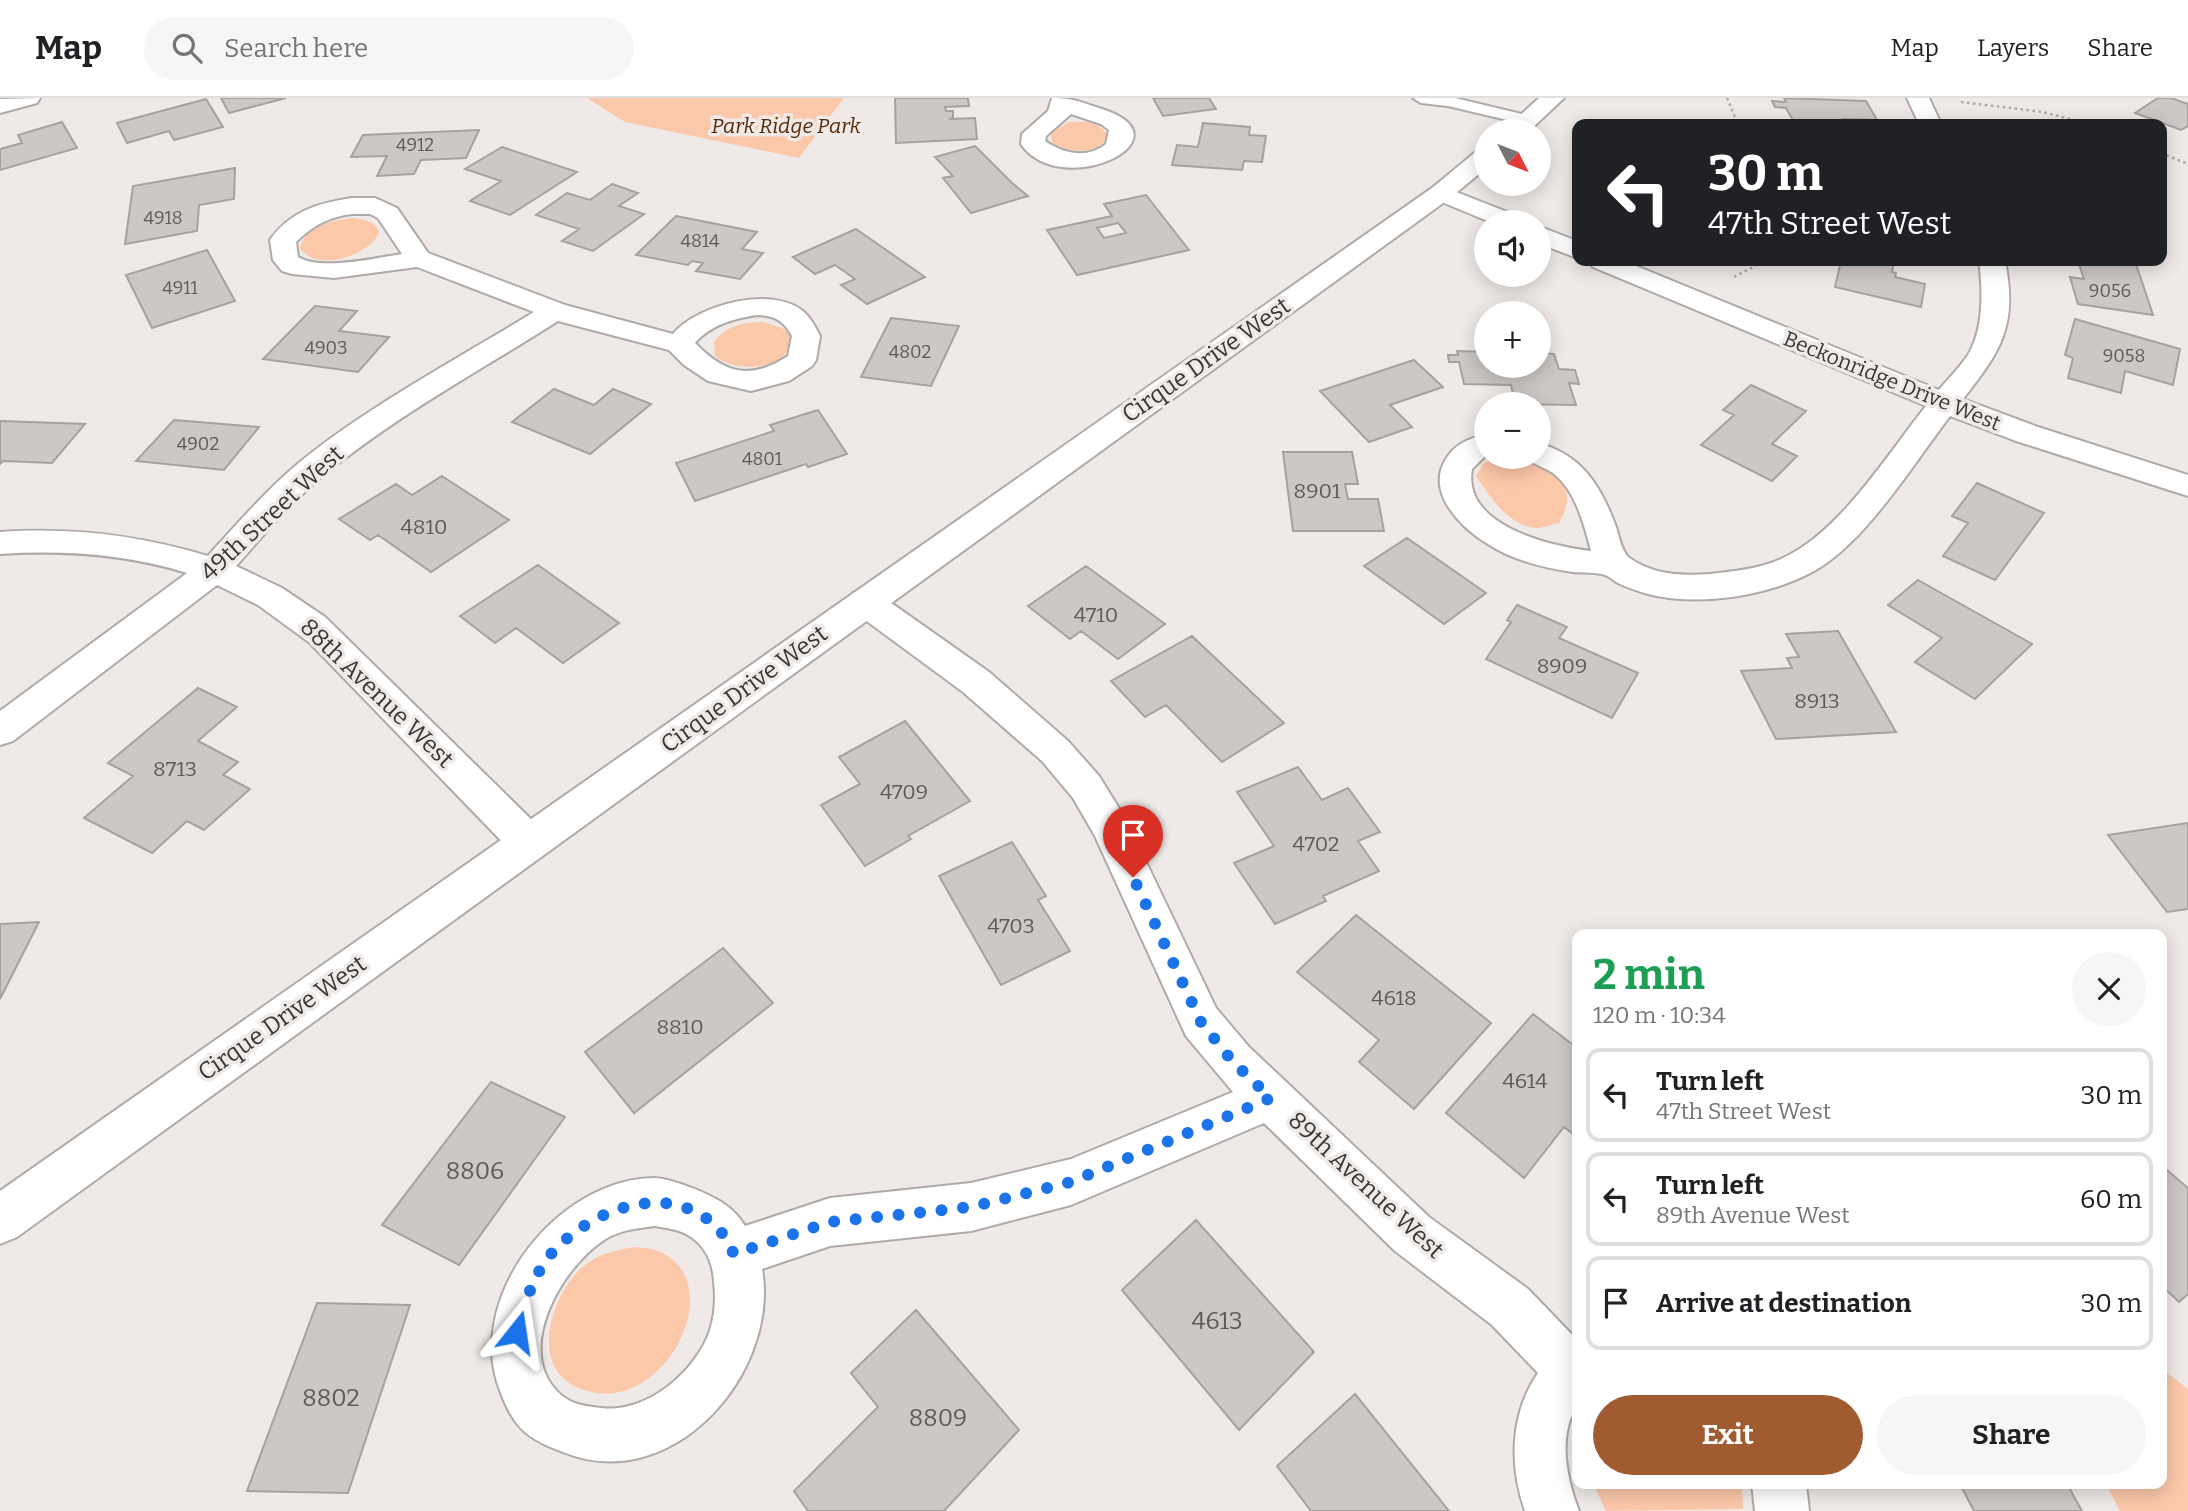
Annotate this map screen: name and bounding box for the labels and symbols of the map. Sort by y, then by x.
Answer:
park label: Park Ridge Park [711,113,861,139]
north arrow [1474,119,1550,196]
house number: 4912 [396,134,434,156]
house number: 4918 [143,207,183,229]
house number: 4814 [680,230,720,252]
house number: 4911 [162,277,199,299]
house number: 9056 [2089,280,2131,302]
street label: Cirque Drive West [1117,291,1296,428]
street label: Beckonridge Drive West [1780,326,2005,437]
house number: 4903 [305,337,347,359]
house number: 4802 [889,341,931,363]
house number: 9058 [2103,345,2145,367]
house number: 4902 [177,433,219,455]
street label: 49th Street West [195,439,349,586]
house number: 4801 [742,448,783,470]
house number: 8901 [1294,478,1341,504]
house number: 4810 [401,514,447,540]
house number: 4710 [1074,602,1118,628]
street label: 88th Avenue West [295,613,460,773]
street label: Cirque Drive West [655,619,833,759]
house number: 8909 [1537,653,1587,679]
house number: 8913 [1794,688,1840,714]
house number: 8713 [153,756,197,782]
house number: 4709 [880,779,928,805]
pin [1103,805,1163,877]
house number: 4702 [1292,831,1340,857]
house number: 4703 [987,913,1035,939]
street label: Cirque Drive West [193,949,372,1086]
house number: 4618 [1371,985,1417,1011]
house number: 8810 [656,1014,704,1040]
house number: 4614 [1502,1068,1548,1094]
street label: 89th Avenue West [1283,1106,1450,1264]
house number: 8806 [446,1157,504,1185]
position arrow [480,1295,554,1369]
house number: 4613 [1191,1307,1243,1335]
house number: 8802 [302,1384,360,1412]
house number: 8809 [909,1404,967,1432]

